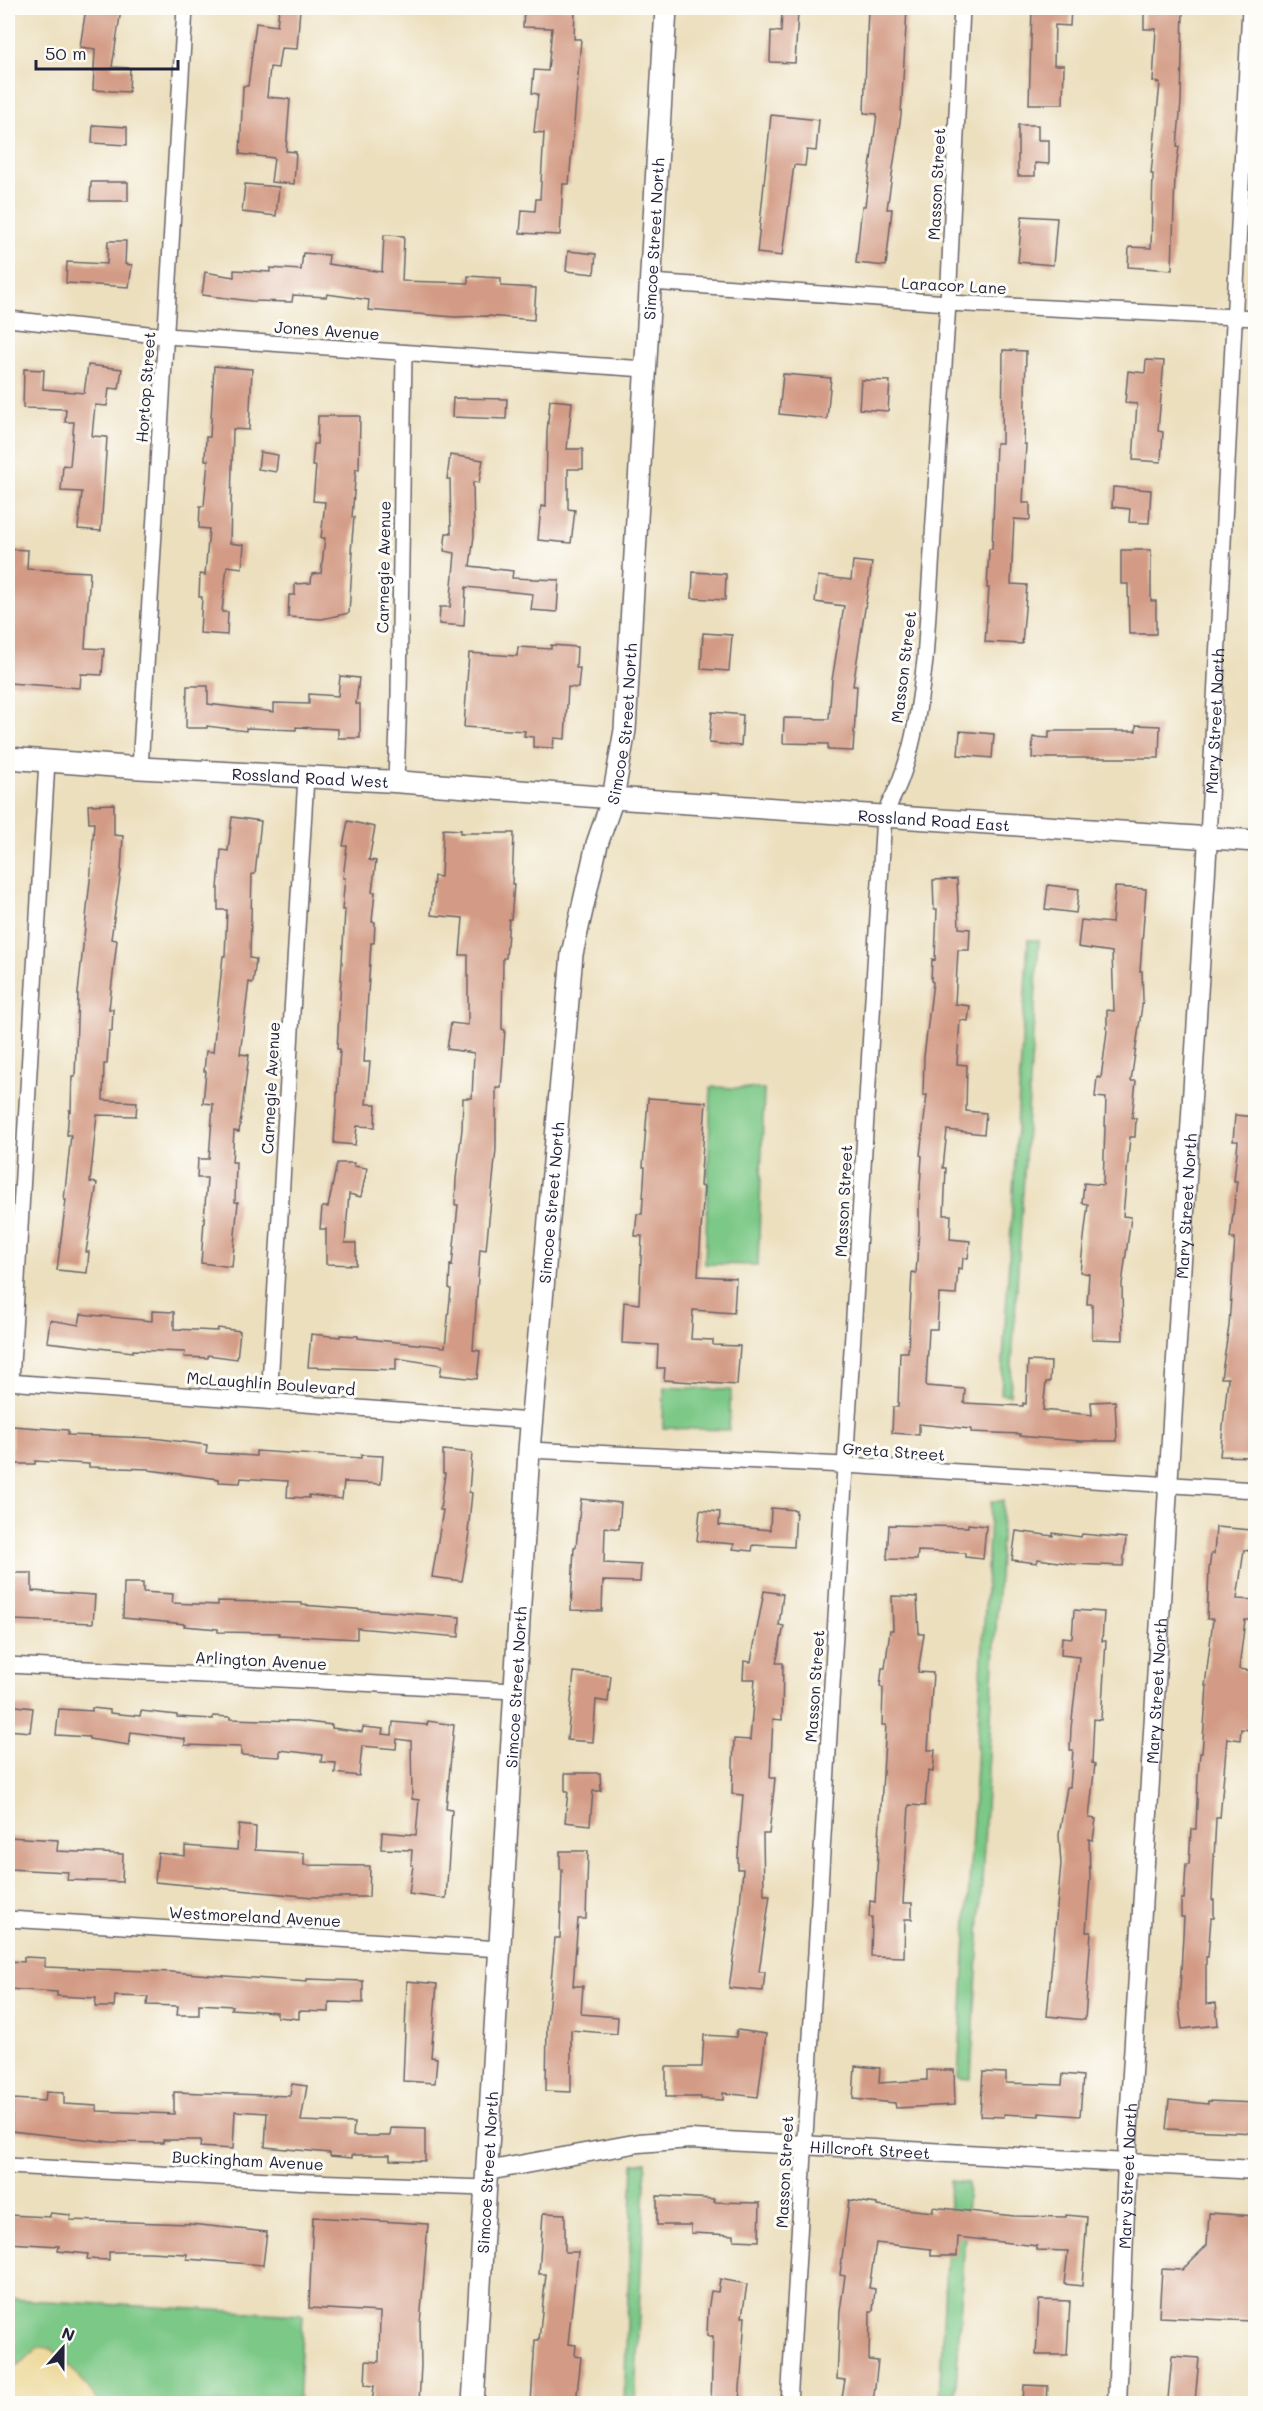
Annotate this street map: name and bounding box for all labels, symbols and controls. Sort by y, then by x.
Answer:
scale bar [36,33,178,71]
text: 50 m [45,41,87,65]
street label: Masson Street [923,127,949,241]
street label: Simcoe Street North [638,157,668,320]
street label: Laracor Lane [901,272,1007,298]
street label: Jones Avenue [274,316,380,344]
street label: Hortop Street [131,331,159,443]
street label: Carnegie Avenue [371,500,395,634]
street label: Masson Street [886,610,920,724]
street label: Simcoe Street North [601,643,640,807]
street label: Mary Street North [1200,648,1228,794]
street label: Rossland Road West [231,762,389,792]
street label: Rossland Road East [857,804,1011,835]
street label: Carnegie Avenue [256,1021,284,1155]
street label: Simcoe Street North [533,1121,568,1284]
street label: Mary Street North [1170,1133,1200,1279]
street label: Masson Street [830,1144,856,1258]
street label: McLaughlin Boulevard [186,1367,356,1399]
street label: Greta Street [842,1437,946,1465]
street label: Simcoe Street North [500,1606,530,1769]
street label: Mary Street North [1141,1618,1170,1764]
street label: Masson Street [800,1629,828,1743]
street label: Arlington Avenue [195,1646,327,1674]
street label: Westmoreland Avenue [168,1901,342,1931]
street label: Simcoe Street North [471,2091,502,2254]
street label: Mary Street North [1113,2103,1141,2249]
street label: Masson Street [771,2115,797,2229]
street label: Hillcroft Street [809,2135,931,2163]
street label: Buckingham Avenue [172,2146,324,2174]
north arrow [33,2318,93,2378]
text: N [59,2322,78,2346]

